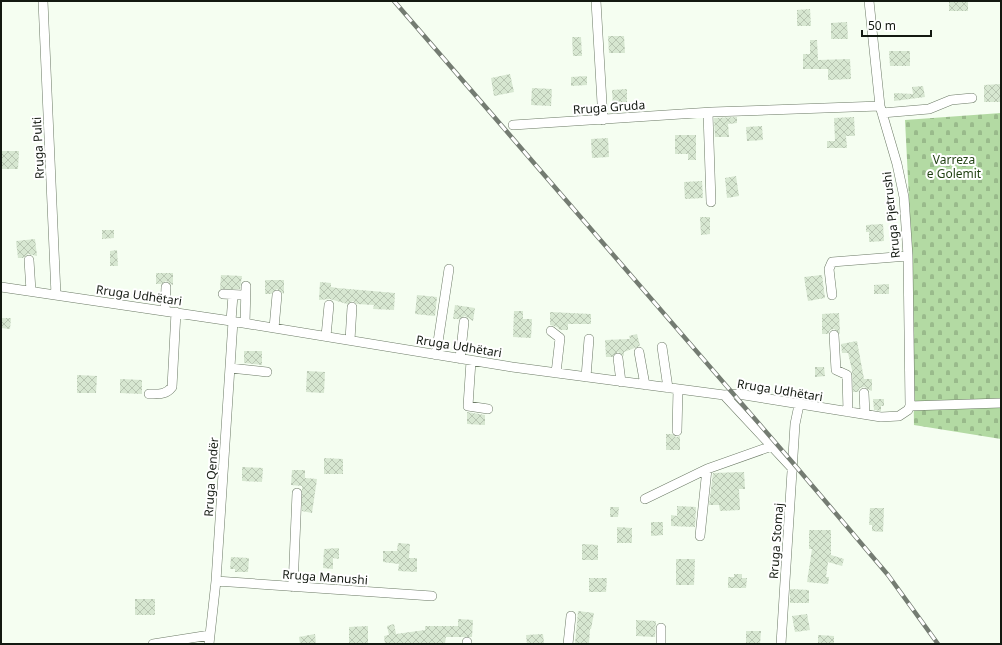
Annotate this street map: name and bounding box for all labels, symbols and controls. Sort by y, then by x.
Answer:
scale bar [862,12,931,38]
text: 50 m [868,17,896,34]
street label: Rruga Gruda [572,96,646,118]
street label: Rruga Pulti [28,116,48,180]
park label: Varreza e Golemit [927,151,982,182]
street label: Rruga Pjetrushi [878,171,904,259]
street label: Rruga Udhëtari [95,281,183,309]
street label: Rruga Udhëtari [415,331,503,361]
street label: Rruga Udhëtari [736,375,824,405]
street label: Rruga Qendër [200,437,222,517]
street label: Rruga Stomaj [765,502,787,580]
street label: Rruga Manushi [282,566,368,588]

